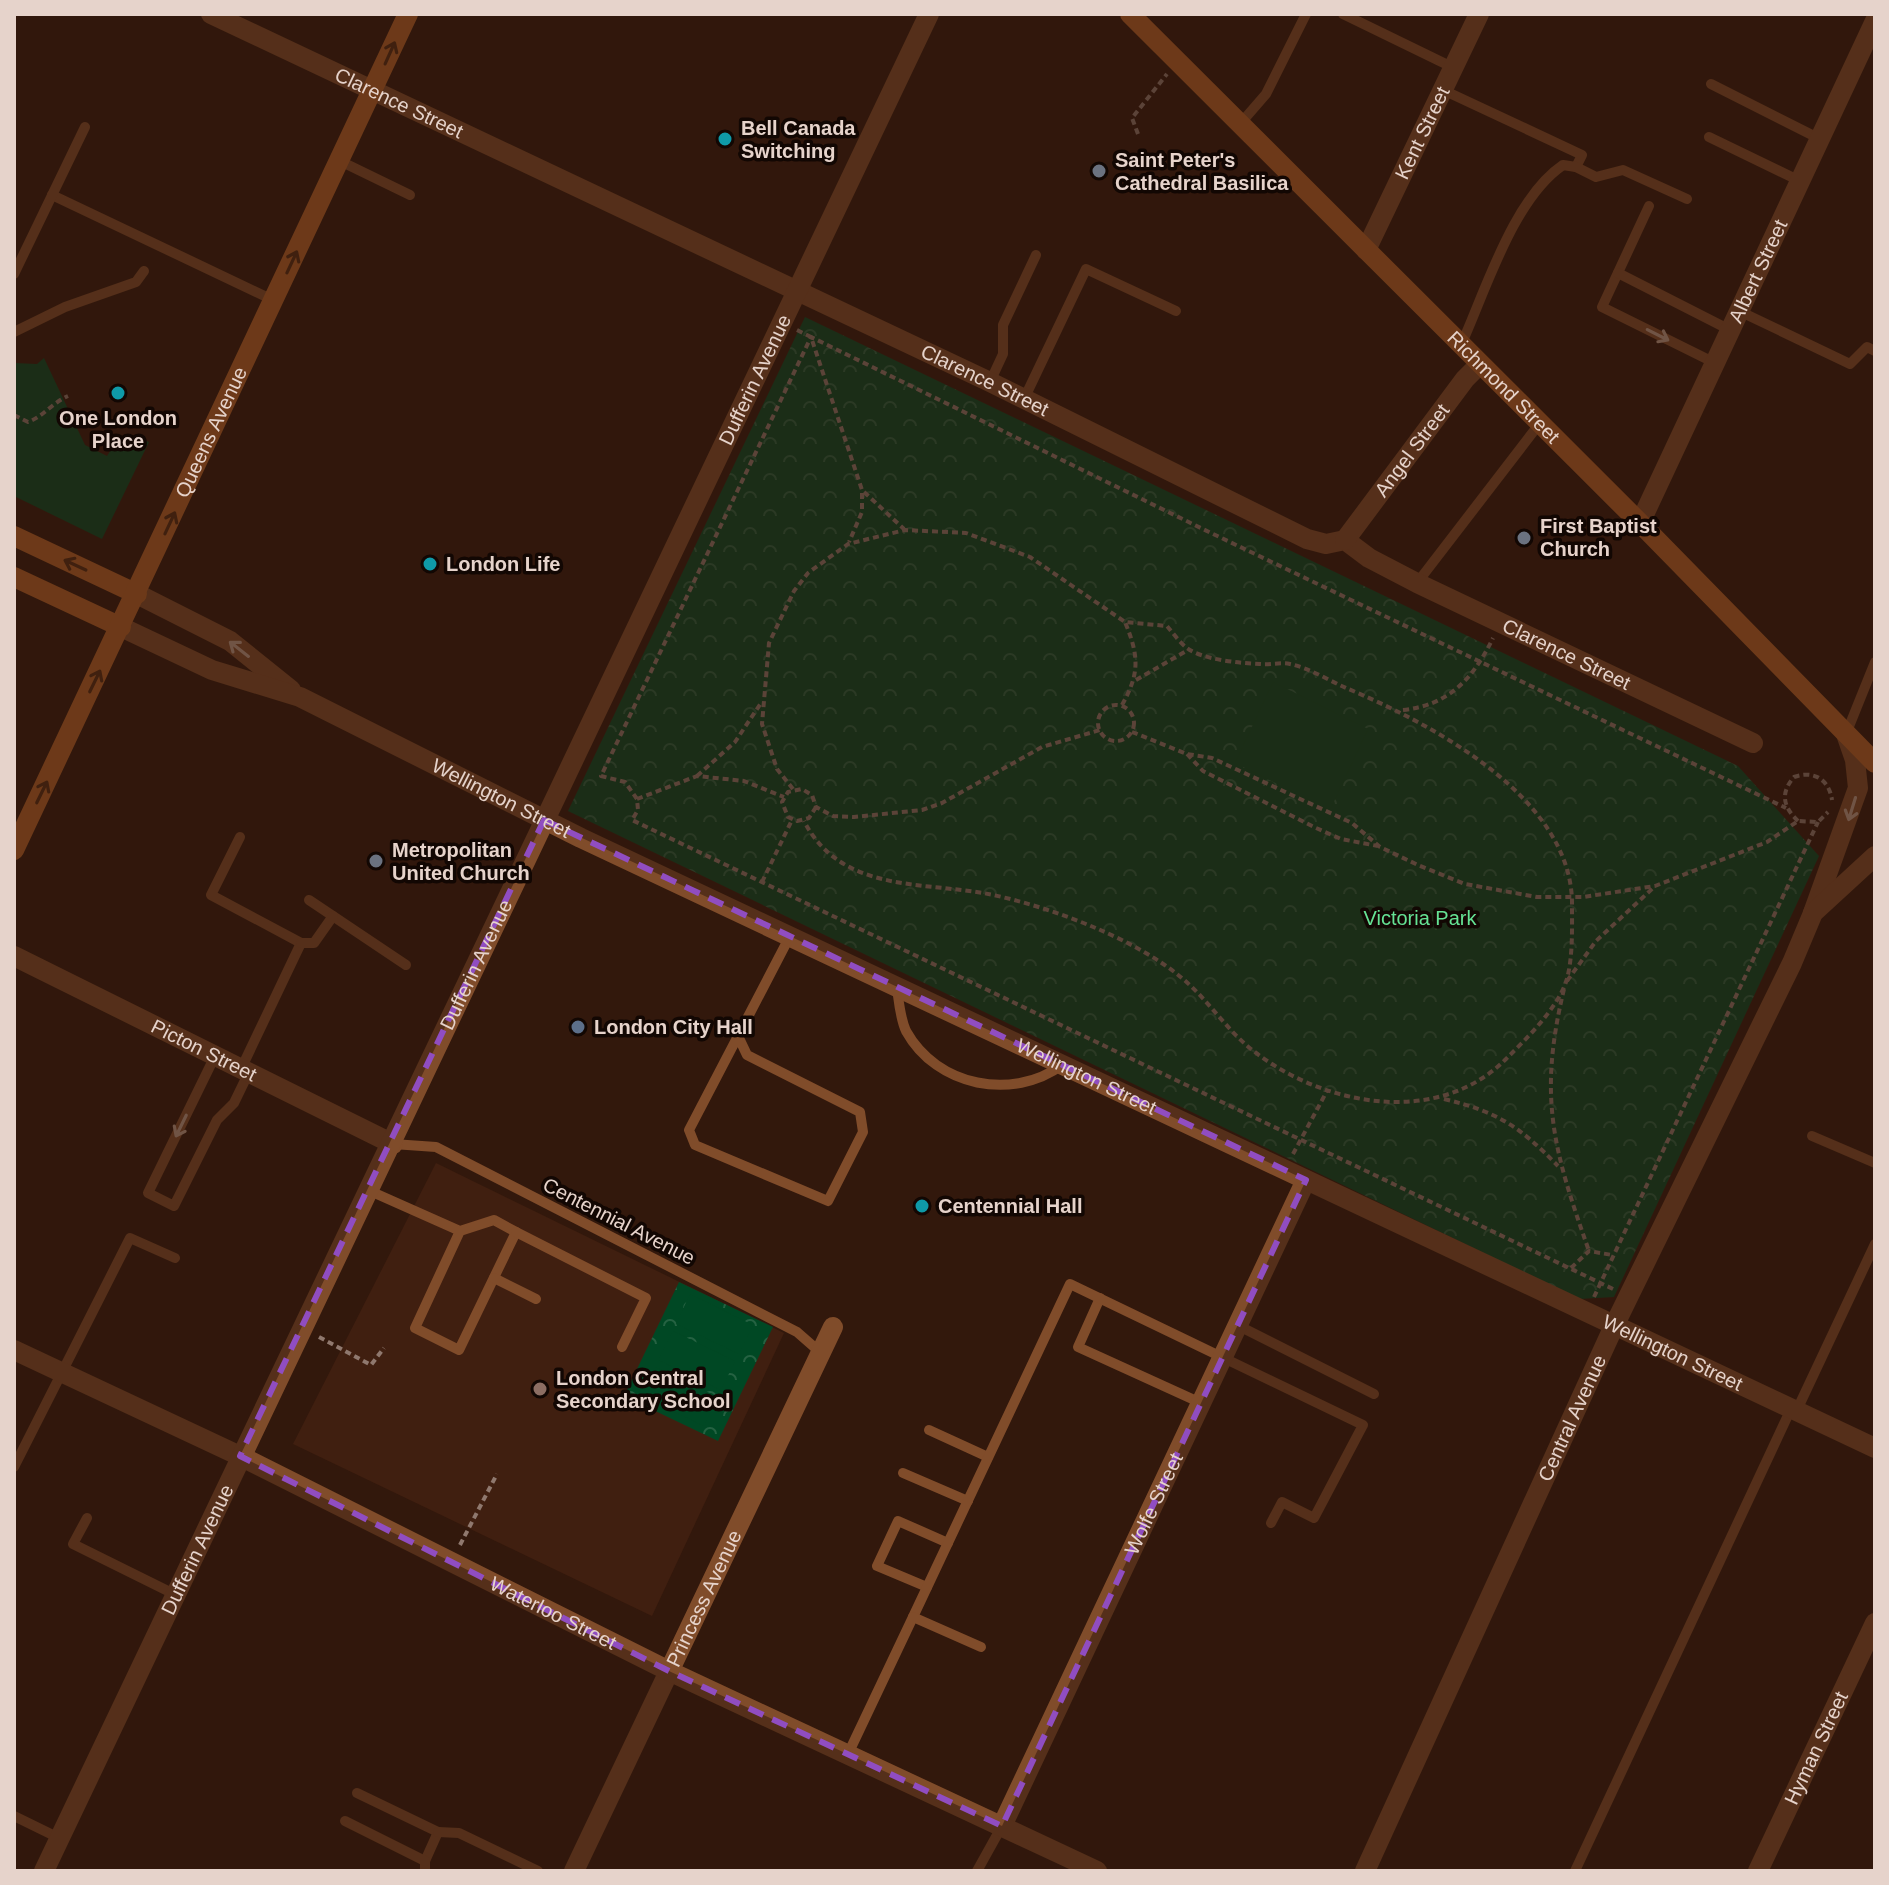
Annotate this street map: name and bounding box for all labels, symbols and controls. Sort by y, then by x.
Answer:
one-way arrow [383,41,398,65]
street label: Clarence Street [332,63,467,143]
street label: Kent Street [1391,82,1454,183]
place label: Bell Canada Switching [741,117,856,162]
marker: Bell Canada Switching [716,130,734,148]
place label: Saint Peter's Cathedral Basilica [1115,149,1289,194]
marker: Saint Peter's Cathedral Basilica [1090,162,1108,180]
street label: Albert Street [1724,216,1792,326]
one-way arrow [285,251,300,275]
street label: Dufferin Avenue [714,311,795,448]
street label: Richmond Street [1443,327,1565,448]
one-way arrow [1646,328,1670,343]
street label: Clarence Street [917,340,1053,420]
street label: Queens Avenue [171,363,251,501]
marker: One London Place [109,384,127,402]
street label: Angel Street [1370,399,1454,501]
place label: One London Place [59,407,177,452]
one-way arrow [163,512,178,536]
place label: First Baptist Church [1540,515,1657,560]
marker: First Baptist Church [1515,529,1533,547]
place label: London Life [446,553,560,575]
marker: London Life [421,555,439,573]
one-way arrow [64,557,88,572]
street label: Clarence Street [1499,614,1634,694]
one-way arrow [229,640,250,657]
one-way arrow [88,669,103,693]
street label: Wellington Street [429,754,575,842]
one-way arrow [35,780,50,804]
one-way arrow [1844,796,1858,821]
place label: Metropolitan United Church [392,839,530,884]
marker: Metropolitan United Church [367,852,385,870]
street label: Dufferin Avenue [436,896,516,1033]
park label: Victoria Park [1363,907,1478,929]
street label: Picton Street [148,1015,261,1086]
place label: London City Hall [594,1016,753,1038]
marker: London City Hall [569,1018,587,1036]
street label: Wellington Street [1013,1034,1160,1119]
one-way arrow [173,1113,188,1137]
street label: Centennial Avenue [539,1173,699,1269]
place label: Centennial Hall [938,1195,1082,1217]
marker: Centennial Hall [913,1197,931,1215]
street label: Wellington Street [1599,1310,1747,1395]
street label: Central Avenue [1534,1351,1610,1485]
place label: London Central Secondary School [556,1367,731,1412]
marker: London Central Secondary School [531,1380,549,1398]
street label: Wolfe Street [1120,1449,1187,1558]
street label: Dufferin Avenue [157,1481,238,1618]
street label: Princess Avenue [662,1526,746,1670]
street label: Waterloo Street [486,1572,620,1654]
street label: Hyman Street [1780,1688,1852,1808]

